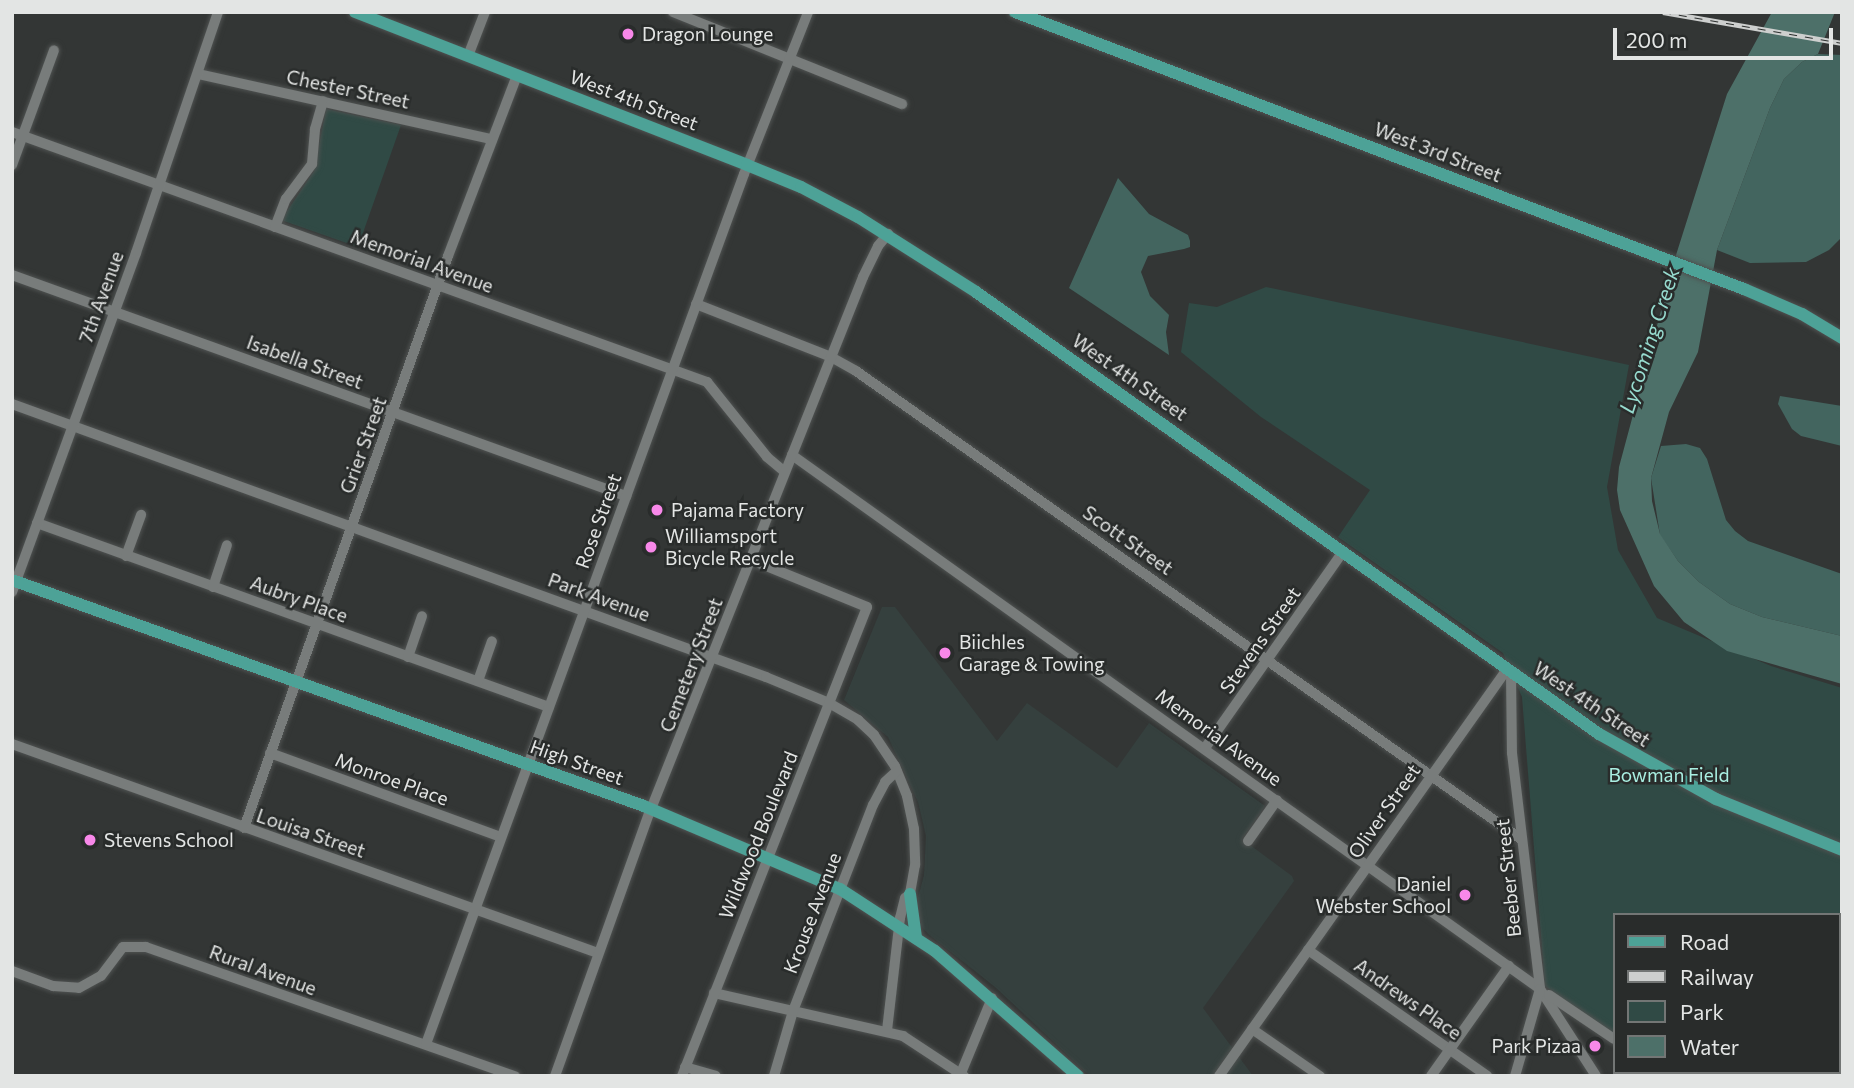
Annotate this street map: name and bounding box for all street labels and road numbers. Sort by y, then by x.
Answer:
street label: Chester Street [284,65,412,113]
street label: West 4th Street [567,65,701,135]
street label: West 3rd Street [1371,117,1505,187]
street label: Memorial Avenue [347,225,497,297]
street label: 7th Avenue [74,248,128,346]
street label: West 4th Street [1068,329,1192,425]
street label: Isabella Street [244,330,366,394]
street label: Grier Street [335,393,391,497]
street label: Rose Street [570,470,626,572]
street label: Scott Street [1079,501,1177,579]
street label: Park Avenue [545,568,653,626]
street label: Aubry Place [247,571,351,627]
street label: Stevens Street [1215,582,1305,698]
street label: Cemetery Street [655,595,727,735]
street label: West 4th Street [1529,657,1655,751]
street label: Memorial Avenue [1151,684,1287,790]
street label: High Street [527,735,627,789]
street label: Monroe Place [332,748,452,810]
street label: Wildwood Boulevard [714,748,802,922]
street label: Oliver Street [1343,760,1425,862]
street label: Louisa Street [254,804,368,862]
street label: Beeber Street [1490,818,1526,938]
street label: Krouse Avenue [778,849,846,977]
street label: Rural Avenue [206,940,320,1000]
street label: Andrews Place [1350,954,1466,1044]

